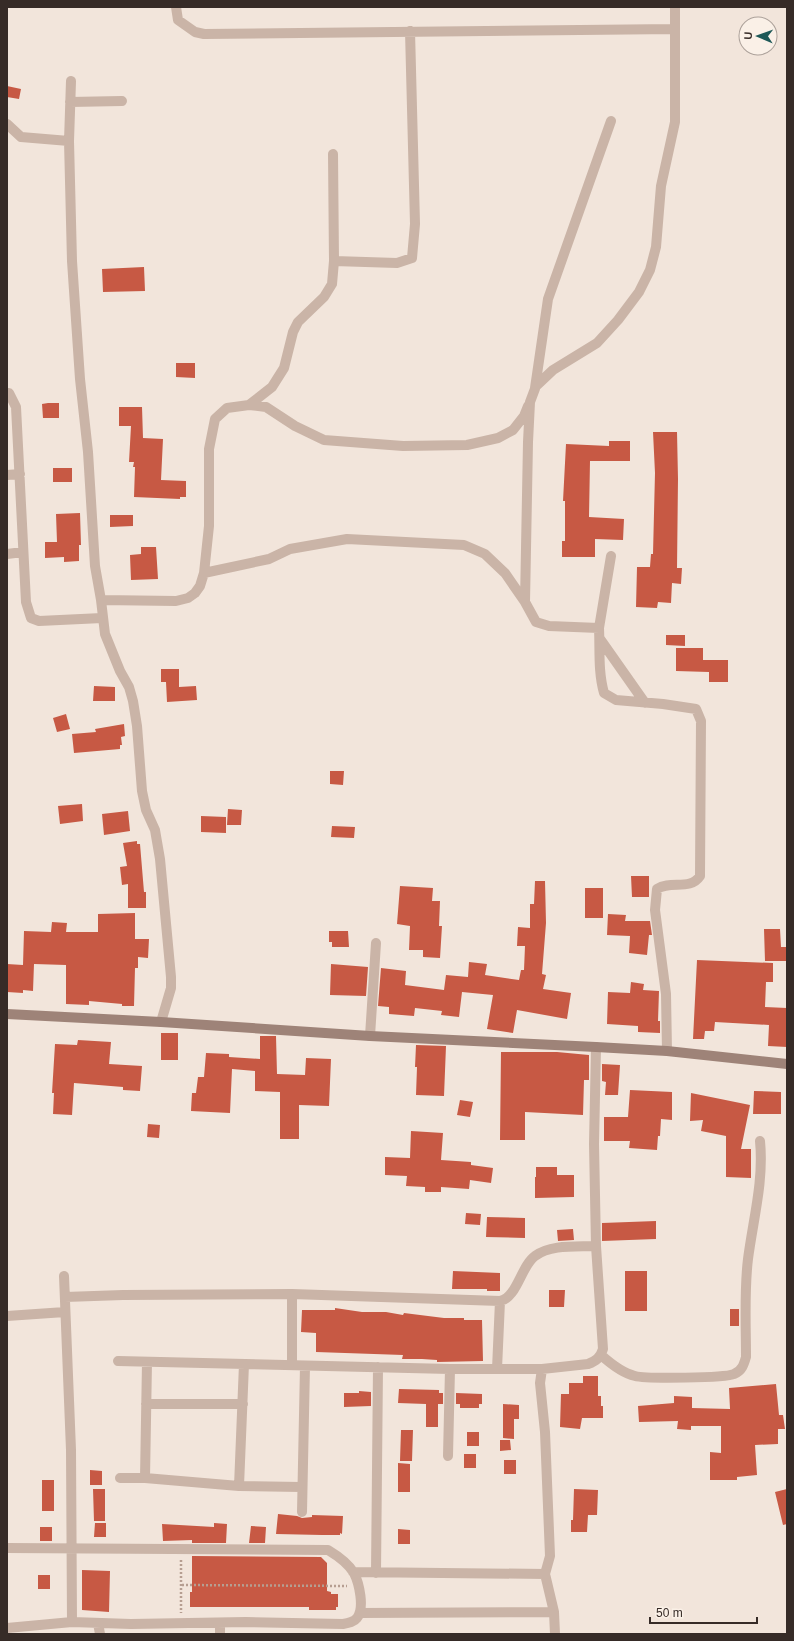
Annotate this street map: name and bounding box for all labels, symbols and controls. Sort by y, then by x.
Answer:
north arrow [738,16,778,56]
text: U [742,31,754,40]
scale bar [650,1599,757,1625]
text: 50 m [656,1606,683,1620]

